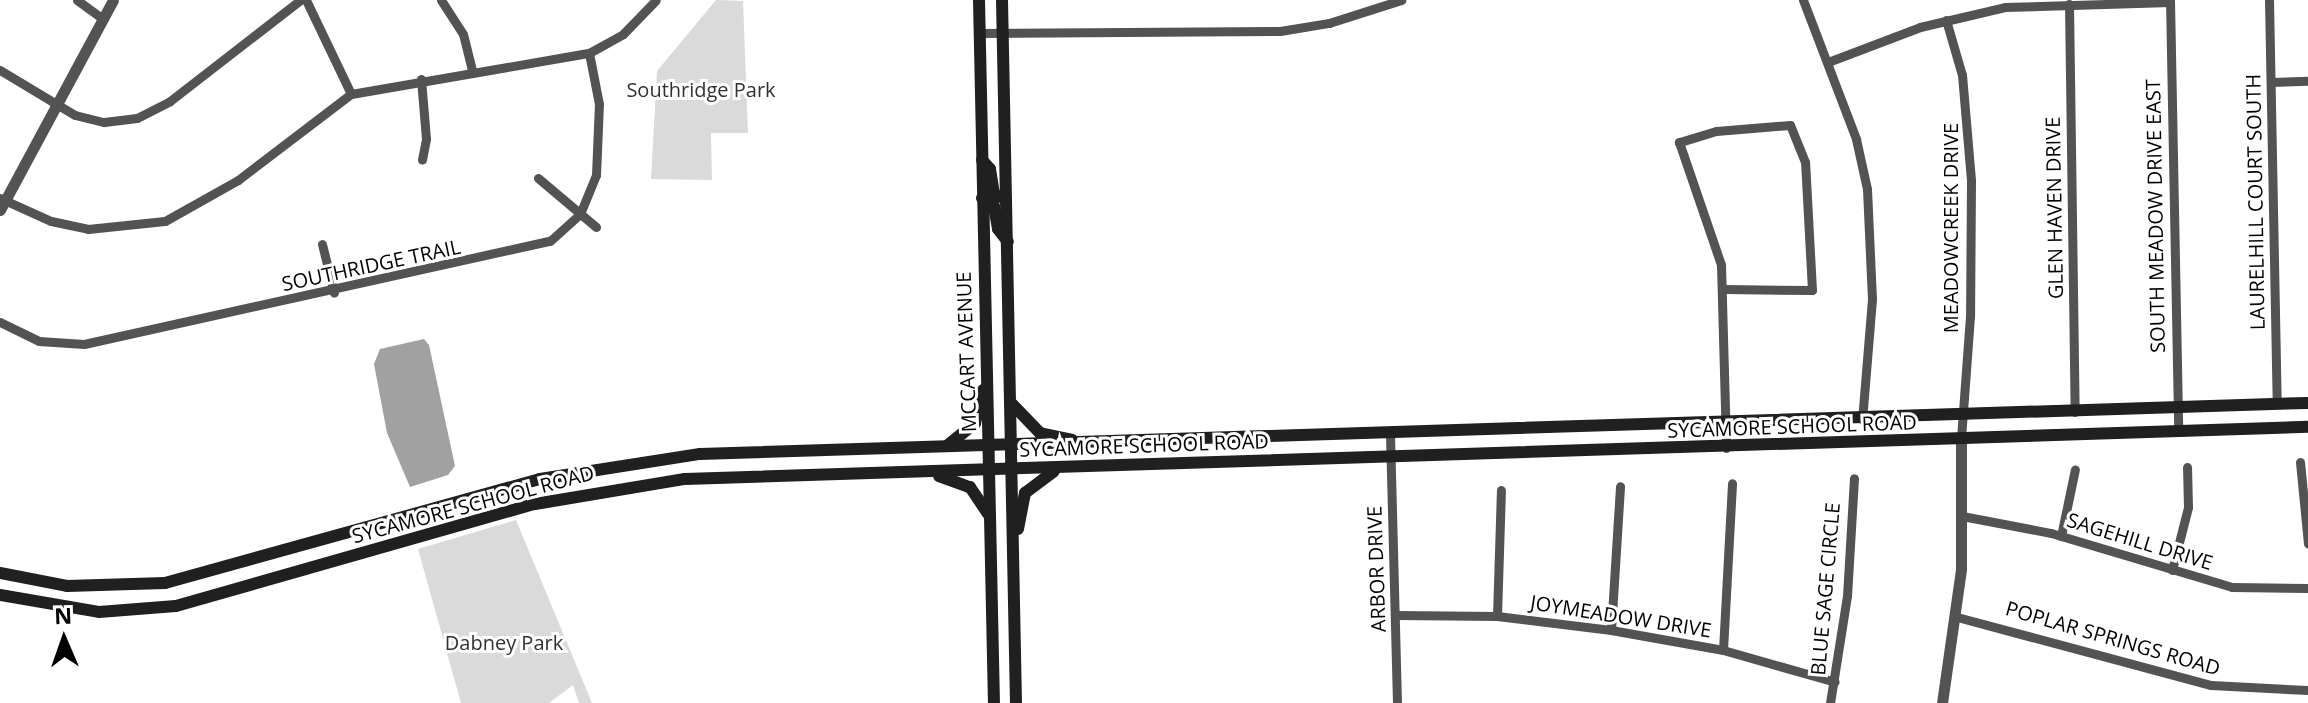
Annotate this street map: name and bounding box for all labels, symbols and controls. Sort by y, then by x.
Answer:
street label: LAURELHILL COURT SOUTH [2241,74,2269,330]
park label: Southridge Park [626,77,776,101]
street label: SOUTH MEADOW DRIVE EAST [2141,79,2169,353]
street label: GLEN HAVEN DRIVE [2040,117,2068,299]
street label: MEADOWCREEK DRIVE [1938,123,1962,333]
street label: SOUTHRIDGE TRAIL [279,234,463,296]
street label: MCCART AVENUE [951,271,981,433]
street label: SYCAMORE SCHOOL ROAD [1667,410,1917,442]
street label: SYCAMORE SCHOOL ROAD [1019,429,1269,461]
street label: SYCAMORE SCHOOL ROAD [349,460,597,548]
street label: BLUE SAGE CIRCLE [1805,502,1845,676]
street label: ARBOR DRIVE [1362,505,1390,633]
street label: SAGEHILL DRIVE [2064,507,2216,575]
street label: JOYMEADOW DRIVE [1529,590,1713,642]
street label: POPLAR SPRINGS ROAD [2003,596,2223,680]
north arrow [24,599,104,679]
text: N [54,600,73,630]
park label: Dabney Park [445,630,563,654]

